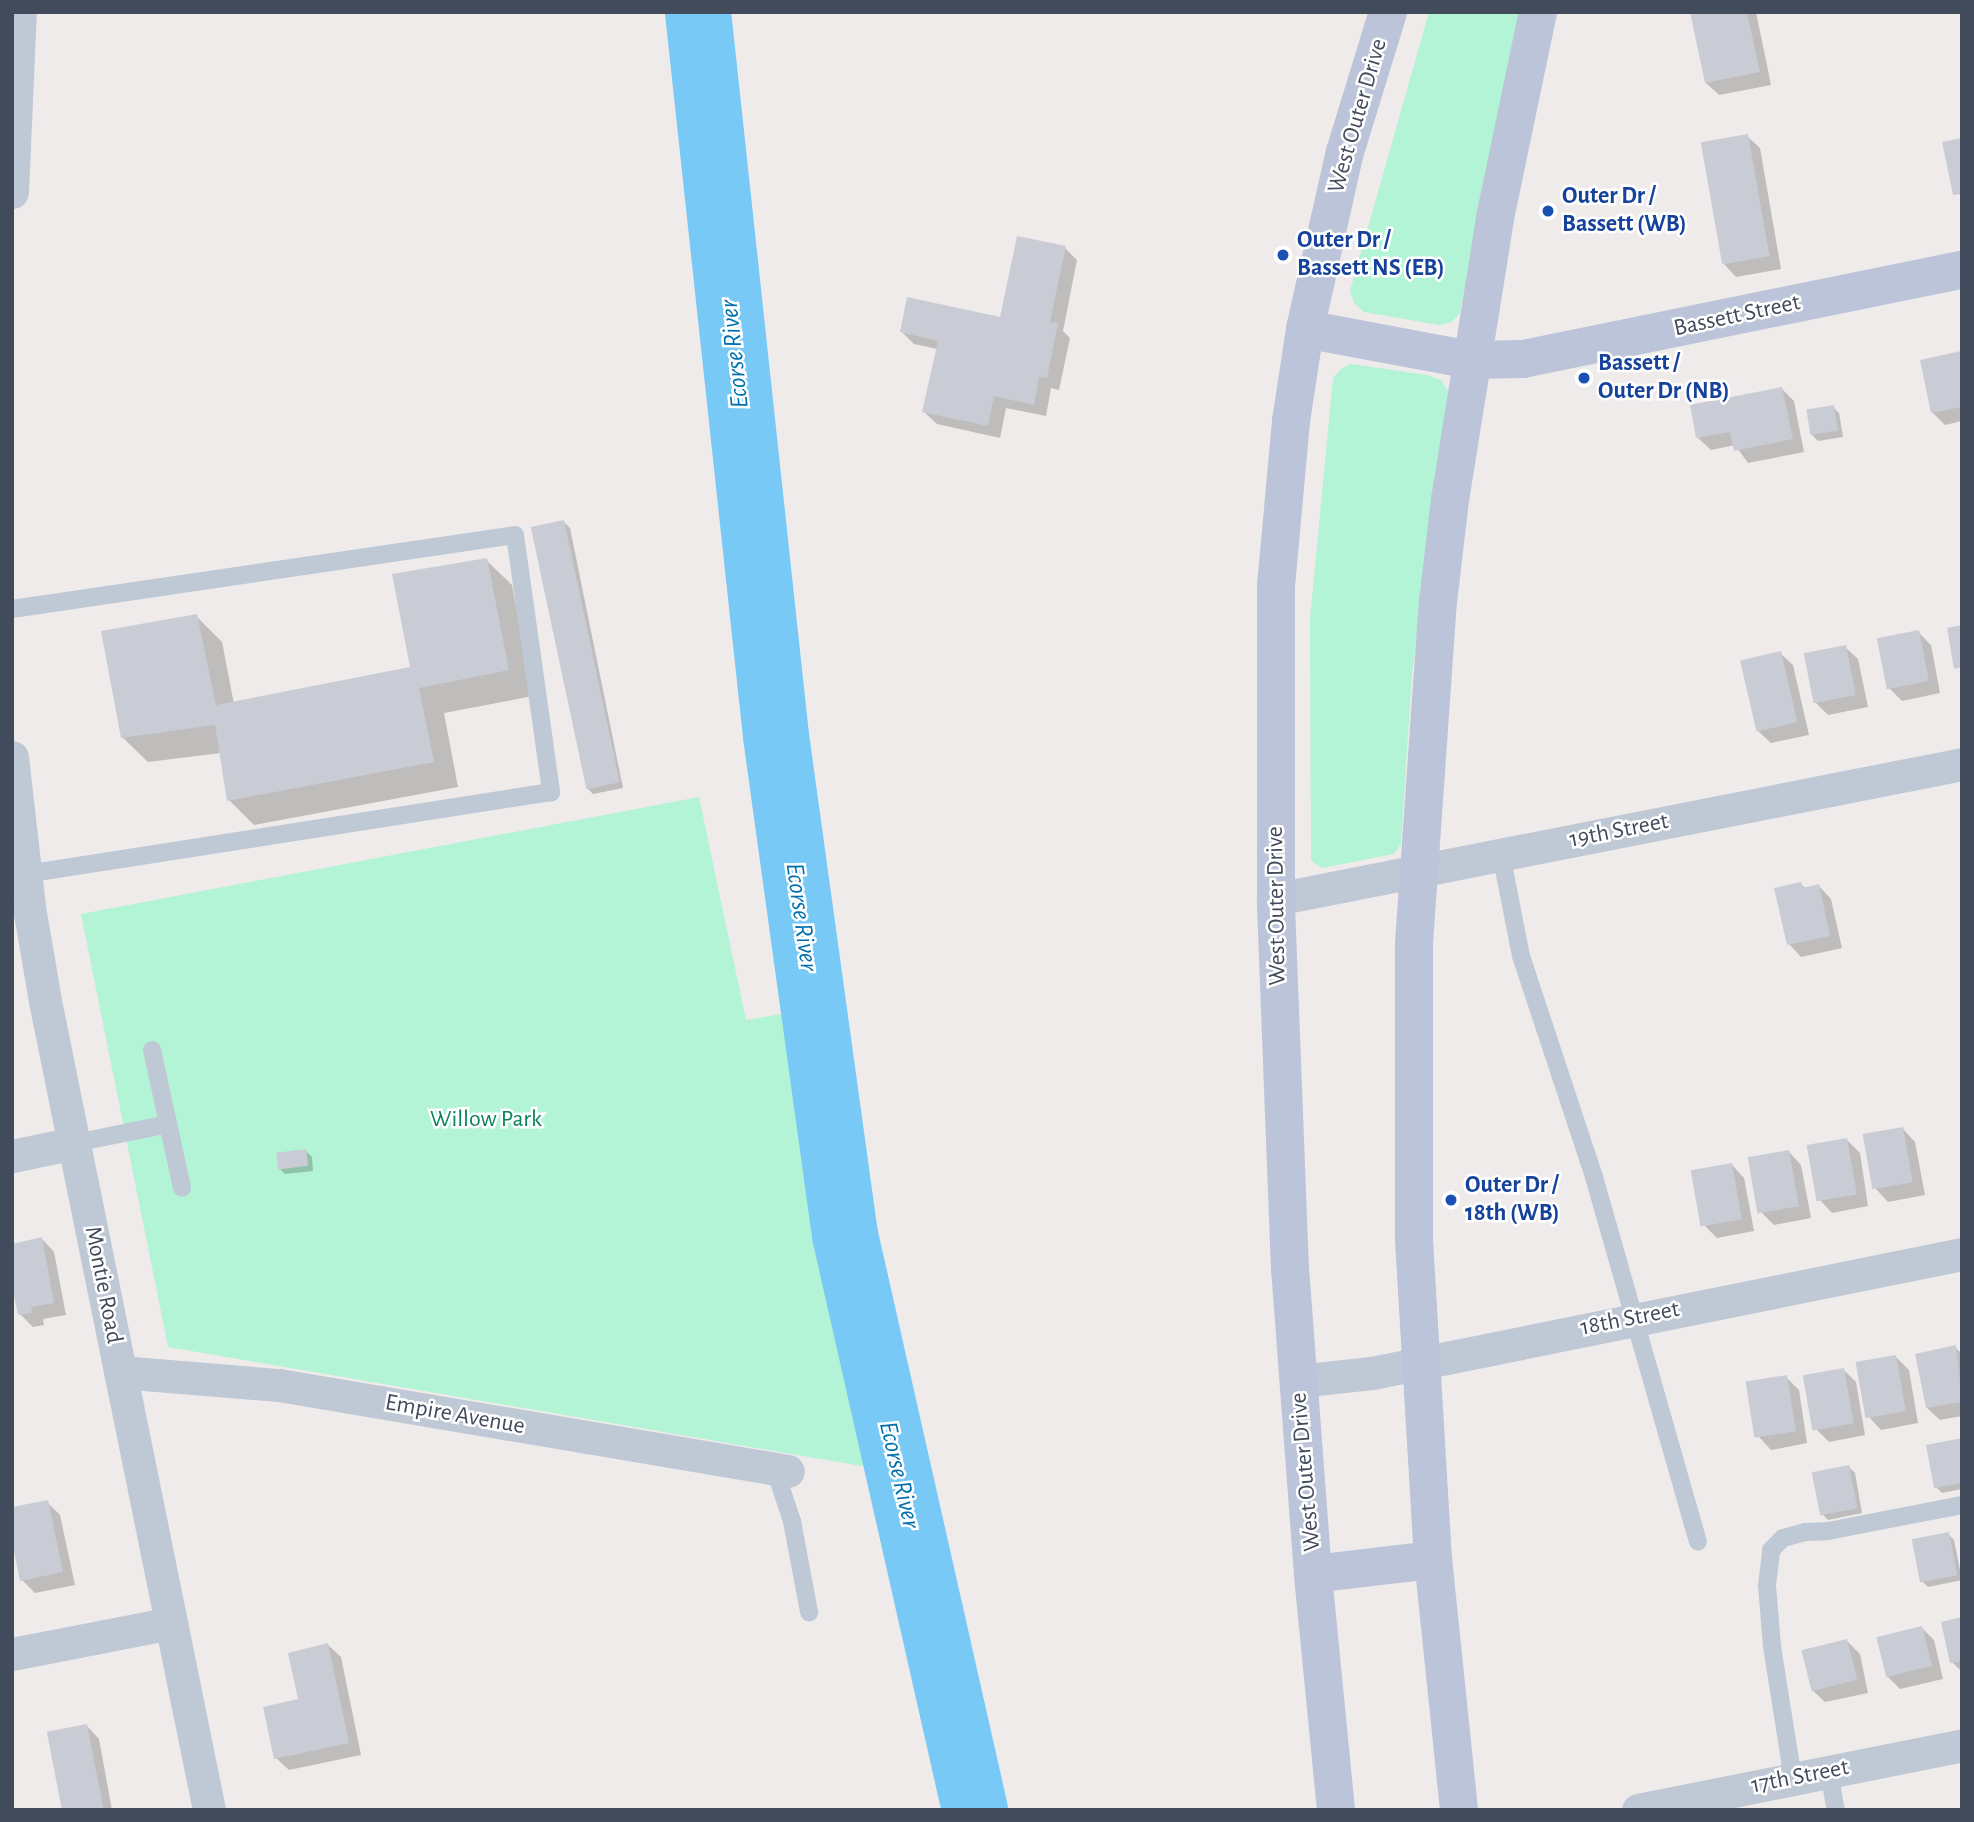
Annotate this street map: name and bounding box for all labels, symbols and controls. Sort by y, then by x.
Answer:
street label: West Outer Drive [1322,35,1394,197]
place label: Outer Dr / Bassett (WB) [1562,183,1687,239]
marker: Outer Dr / Bassett (WB) [1540,203,1556,219]
place label: Outer Dr / Bassett NS (EB) [1297,227,1445,283]
marker: Outer Dr / Bassett NS (EB) [1275,247,1291,263]
street label: Bassett Street [1671,289,1803,343]
water label: Ecorse River [714,298,756,410]
place label: Bassett / Outer Dr (NB) [1598,350,1730,406]
marker: Bassett / Outer Dr (NB) [1576,370,1592,386]
street label: 19th Street [1567,807,1671,855]
street label: West Outer Drive [1261,826,1293,986]
water label: Ecorse River [778,861,824,973]
park label: Willow Park [430,1106,542,1134]
place label: Outer Dr / 18th (WB) [1465,1172,1560,1228]
marker: Outer Dr / 18th (WB) [1443,1192,1459,1208]
street label: Montie Road [78,1224,128,1346]
street label: 18th Street [1578,1295,1682,1343]
street label: Empire Avenue [383,1389,527,1441]
street label: West Outer Drive [1285,1391,1327,1553]
water label: Ecorse River [872,1418,926,1532]
street label: 17th Street [1749,1753,1851,1801]

